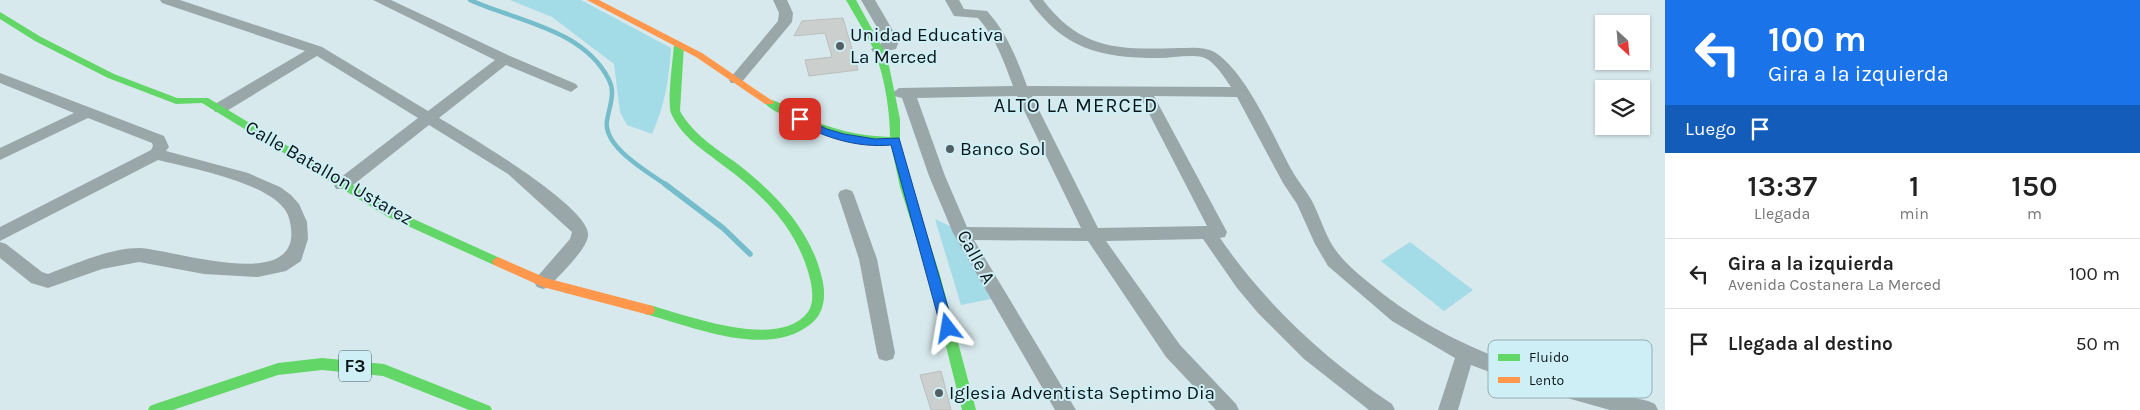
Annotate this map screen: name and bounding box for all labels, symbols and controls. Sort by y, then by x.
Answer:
north arrow [1595,15,1650,70]
map controls [1595,15,1650,135]
text: 100 m [1768,19,1867,60]
icon: left [1685,20,1750,85]
place label: Unidad Educativa La Merced [850,24,1004,68]
marker: Unidad Educativa La Merced [834,40,846,52]
text: Gira a la izquierda [1768,61,1949,87]
button: layers [1595,80,1650,135]
district label: ALTO LA MERCED [994,94,1158,117]
pin [779,98,821,140]
icon: arrive [786,105,814,133]
icon: arrive [1746,115,1774,143]
street label: Calle Batallon Ustarez [241,116,417,230]
text: Luego [1685,118,1736,140]
place label: Banco Sol [960,138,1046,160]
marker: Banco Sol [944,143,956,155]
text: 13:37 [1747,168,1817,204]
text: 1 [1909,168,1919,204]
text: 150 [2011,168,2058,204]
text: Llegada [1754,204,1810,223]
text: min [1899,204,1929,223]
text: m [2027,204,2042,223]
street label: Calle A [952,226,1000,288]
text: Gira a la izquierda [1728,253,1894,275]
icon: left [1685,260,1713,288]
text: 100 m [2069,263,2120,285]
text: Avenida Costanera La Merced [1728,275,1941,294]
position arrow [921,301,973,353]
icon: arrive [1685,330,1713,358]
text: Llegada al destino [1728,333,1893,355]
text: 50 m [2076,333,2120,355]
legend [1488,340,1652,398]
text: Fluido [1529,349,1569,366]
road number: F3 [339,351,371,382]
text: Lento [1529,372,1564,389]
place label: Iglesia Adventista Septimo Dia [949,382,1215,404]
marker: Iglesia Adventista Septimo Dia [933,387,945,399]

